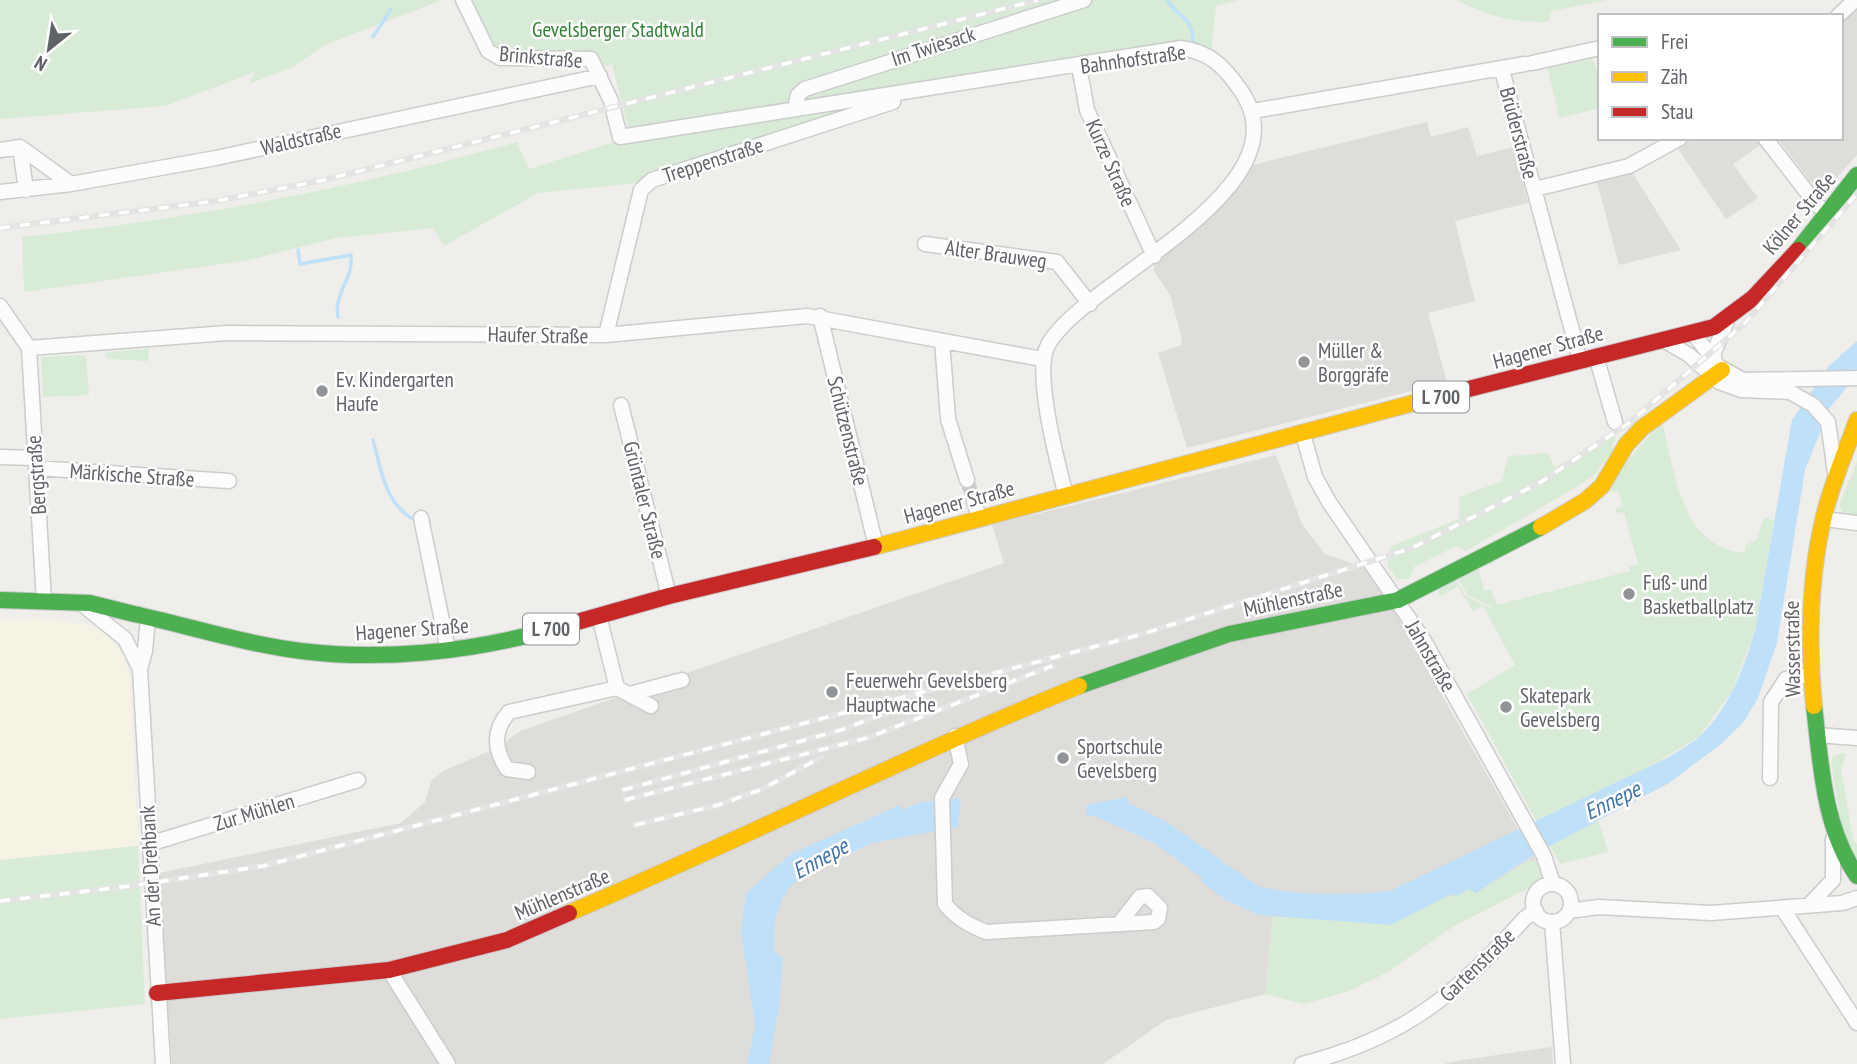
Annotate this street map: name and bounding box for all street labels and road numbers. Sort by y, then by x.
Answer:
street label: Im Twiesack [888,20,978,72]
street label: Bahnhofstraße [1079,38,1187,80]
street label: Brinkstraße [498,40,584,74]
street label: Brüderstraße [1494,84,1544,182]
street label: Kurze Straße [1080,115,1142,211]
street label: Waldstraße [258,117,344,161]
street label: Treppenstraße [659,131,767,189]
street label: Kölner Straße [1757,166,1841,260]
street label: Alter Brauweg [943,234,1049,274]
street label: Hagener Straße [1490,319,1606,375]
street label: Haufer Straße [487,321,589,349]
street label: Schützenstraße [821,374,875,488]
road number: L 700 [1413,382,1469,412]
street label: Bergstraße [20,434,52,516]
street label: Grüntaler Straße [617,438,673,562]
street label: Märkische Straße [69,457,195,493]
street label: Hagener Straße [901,474,1017,530]
street label: Mühlenstraße [1241,575,1345,623]
street label: Wasserstraße [1778,601,1806,697]
street label: Hagener Straße [355,612,469,646]
road number: L 700 [523,614,579,644]
street label: Jahnstraße [1399,615,1462,696]
street label: Zur Mühlen [211,787,297,837]
street label: An der Drehbank [133,805,167,927]
street label: Mühlenstraße [510,862,614,926]
street label: Gartenstraße [1434,922,1520,1008]

